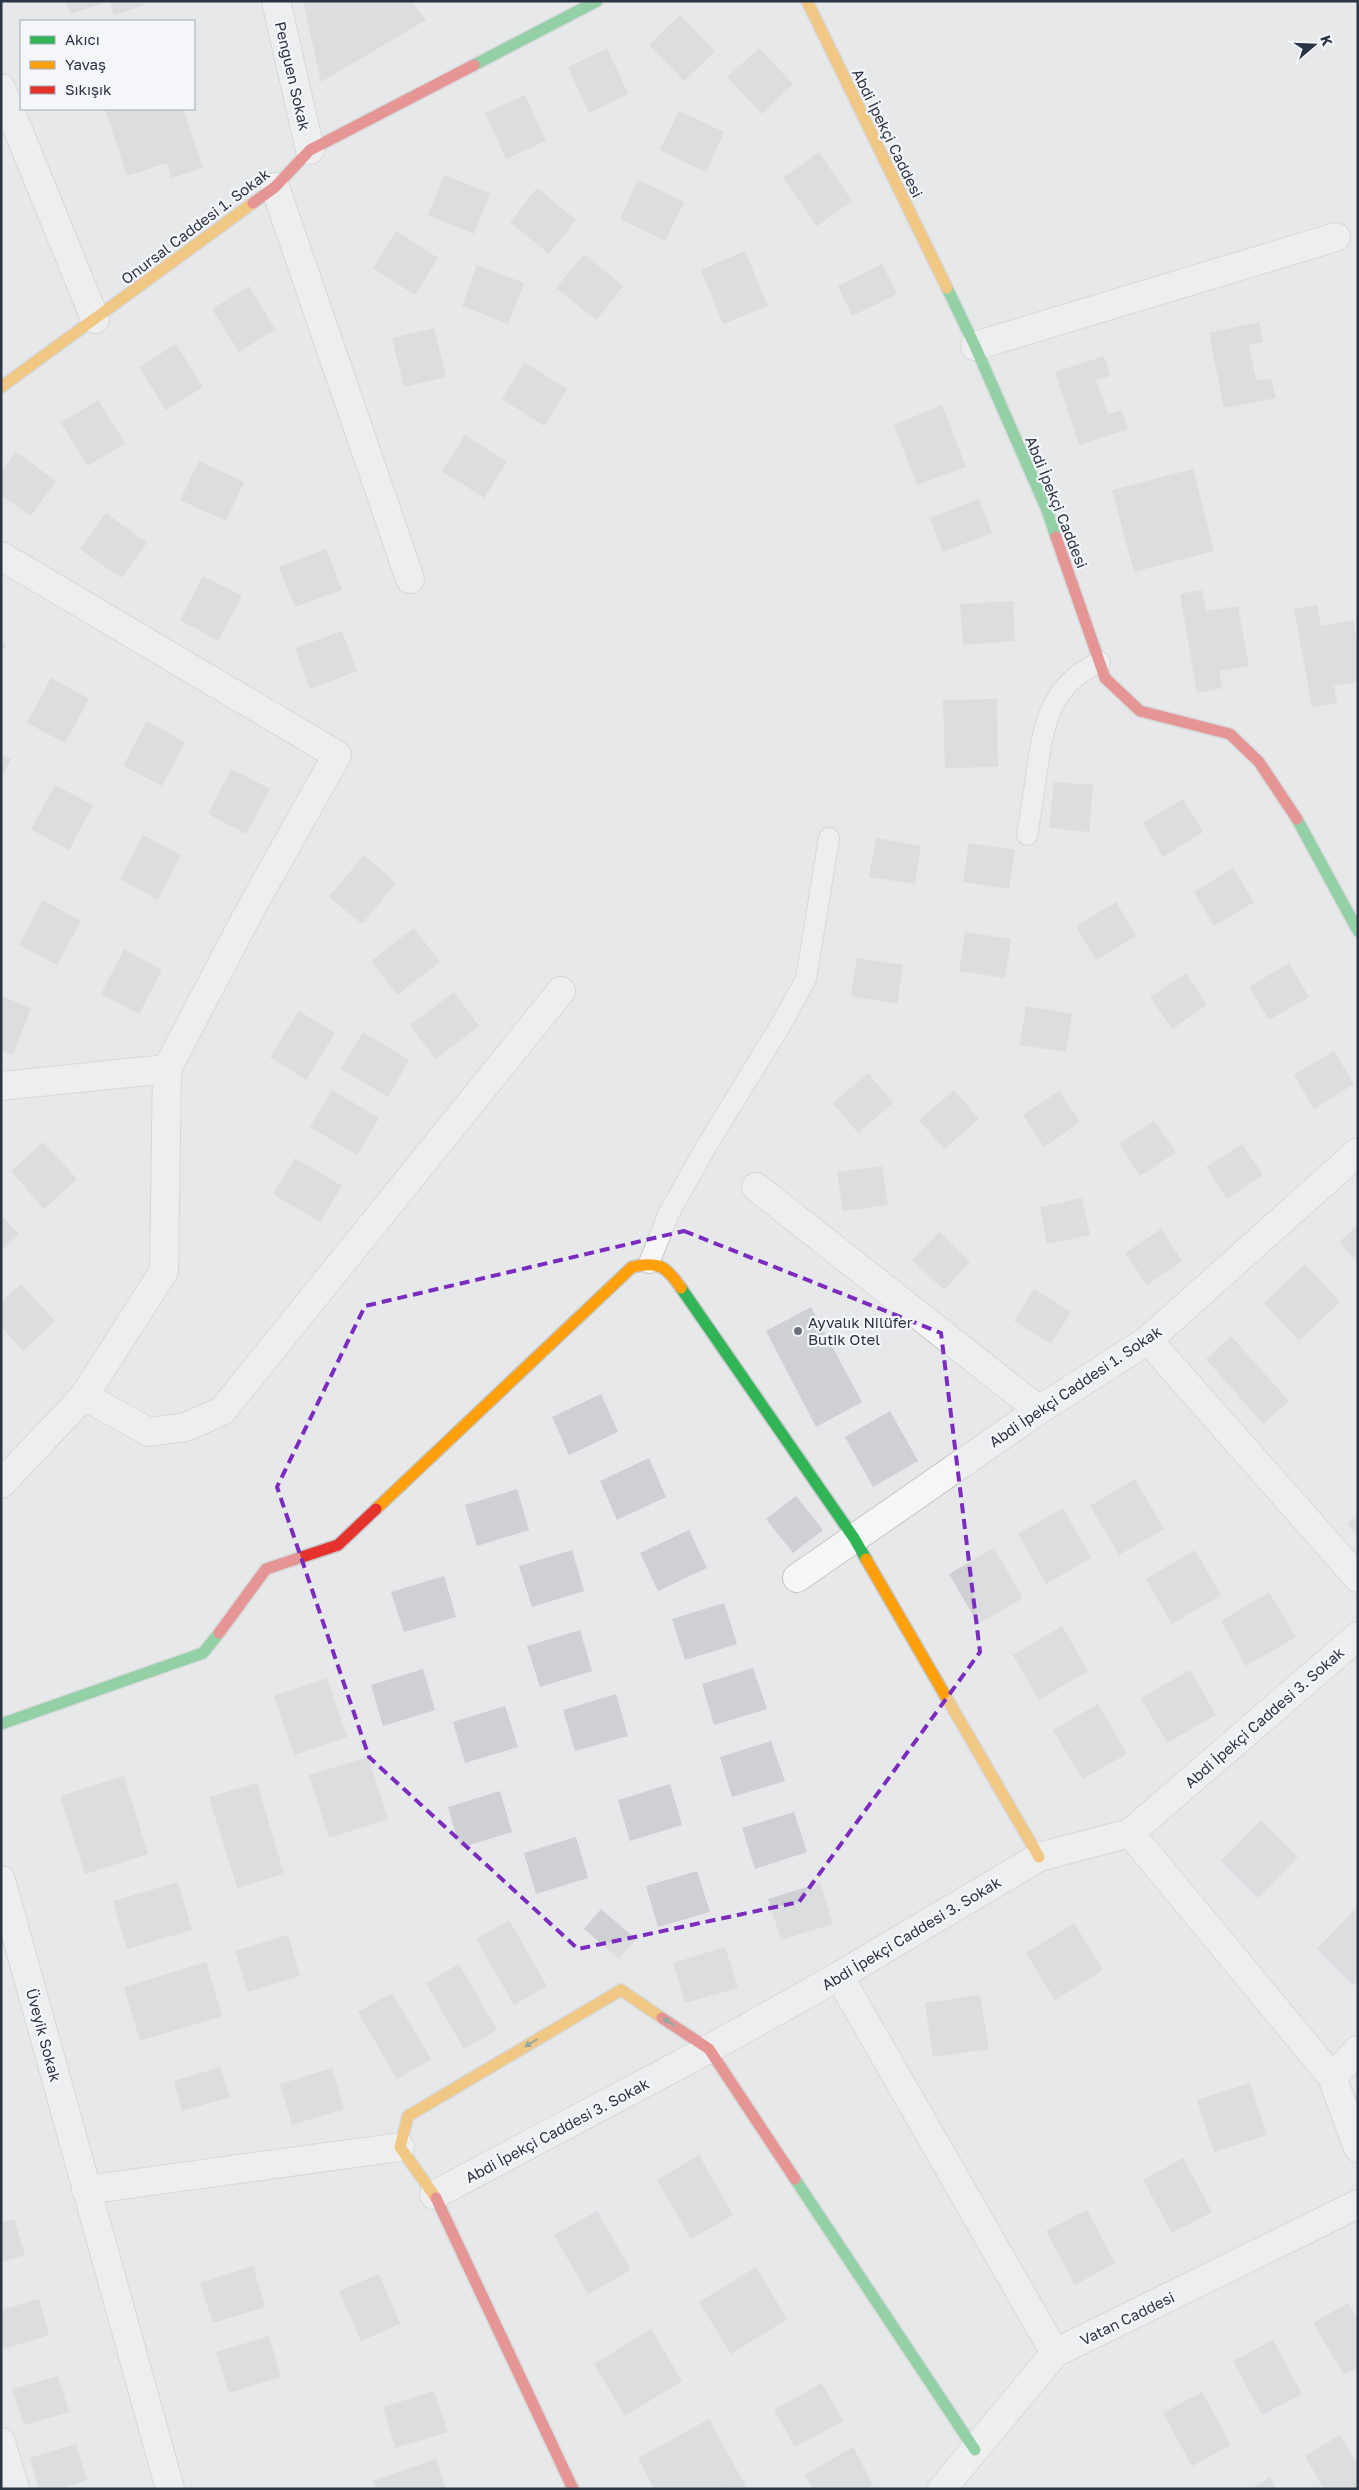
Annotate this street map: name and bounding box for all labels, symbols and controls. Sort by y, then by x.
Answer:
legend [20,20,195,110]
street label: Penguen Sokak [272,20,314,133]
north arrow [1289,20,1339,70]
text: Akıcı [65,30,100,48]
text: K [1317,33,1336,48]
text: Yavaş [65,55,106,73]
street label: Abdi İpekçi Caddesi [849,66,927,200]
text: Sıkışık [65,80,112,98]
street label: Onursal Caddesi 1. Sokak [117,164,273,288]
street label: Abdi İpekçi Caddesi [1022,433,1092,571]
place label: Ayvalık Nilüfer Butik Otel [808,1313,913,1348]
street label: Abdi İpekçi Caddesi 1. Sokak [985,1321,1165,1450]
marker: Ayvalık Nilüfer Butik Otel [792,1325,804,1337]
street label: Abdi İpekçi Caddesi 3. Sokak [1181,1642,1348,1791]
street label: Abdi İpekçi Caddesi 3. Sokak [818,1872,1004,1994]
street label: Üveyik Sokak [23,1986,65,2084]
one-way arrow [662,2017,676,2027]
one-way arrow [523,2039,538,2047]
street label: Abdi İpekçi Caddesi 3. Sokak [462,2074,652,2186]
street label: Vatan Caddesi [1077,2287,1177,2349]

